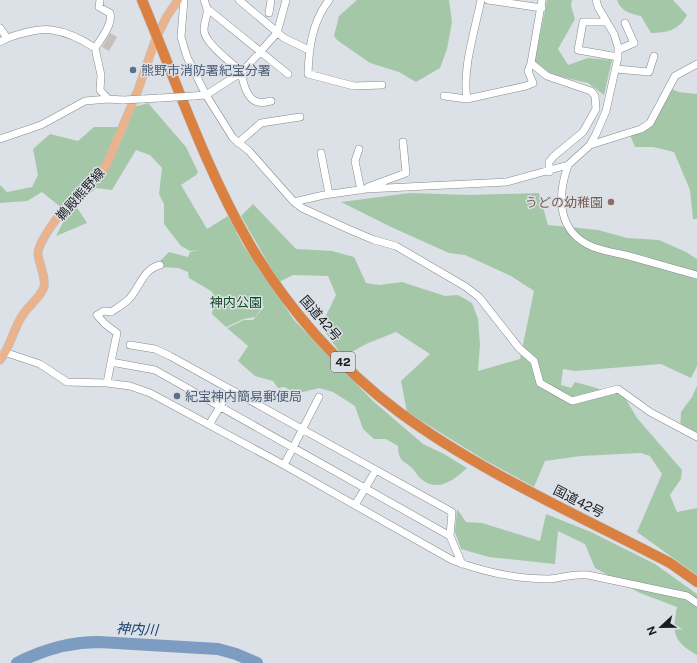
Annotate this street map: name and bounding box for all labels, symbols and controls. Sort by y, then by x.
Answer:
place label: 熊野市消防署紀宝分署 [141,63,271,78]
marker: 熊野市消防署紀宝分署 [128,65,138,75]
street label: 鵜殿熊野線 [53,165,108,224]
place label: うどの幼稚園 [525,195,603,210]
marker: うどの幼稚園 [606,197,616,207]
street label: 国道42号 [297,293,344,344]
park label: 神内公園 [210,295,262,310]
road number: 42 [331,352,355,372]
place label: 紀宝神内簡易郵便局 [185,389,302,404]
marker: 紀宝神内簡易郵便局 [172,391,182,401]
street label: 国道42号 [551,482,607,521]
north arrow [641,607,681,647]
water label: 神内川 [116,620,160,638]
text: N [645,625,659,637]

